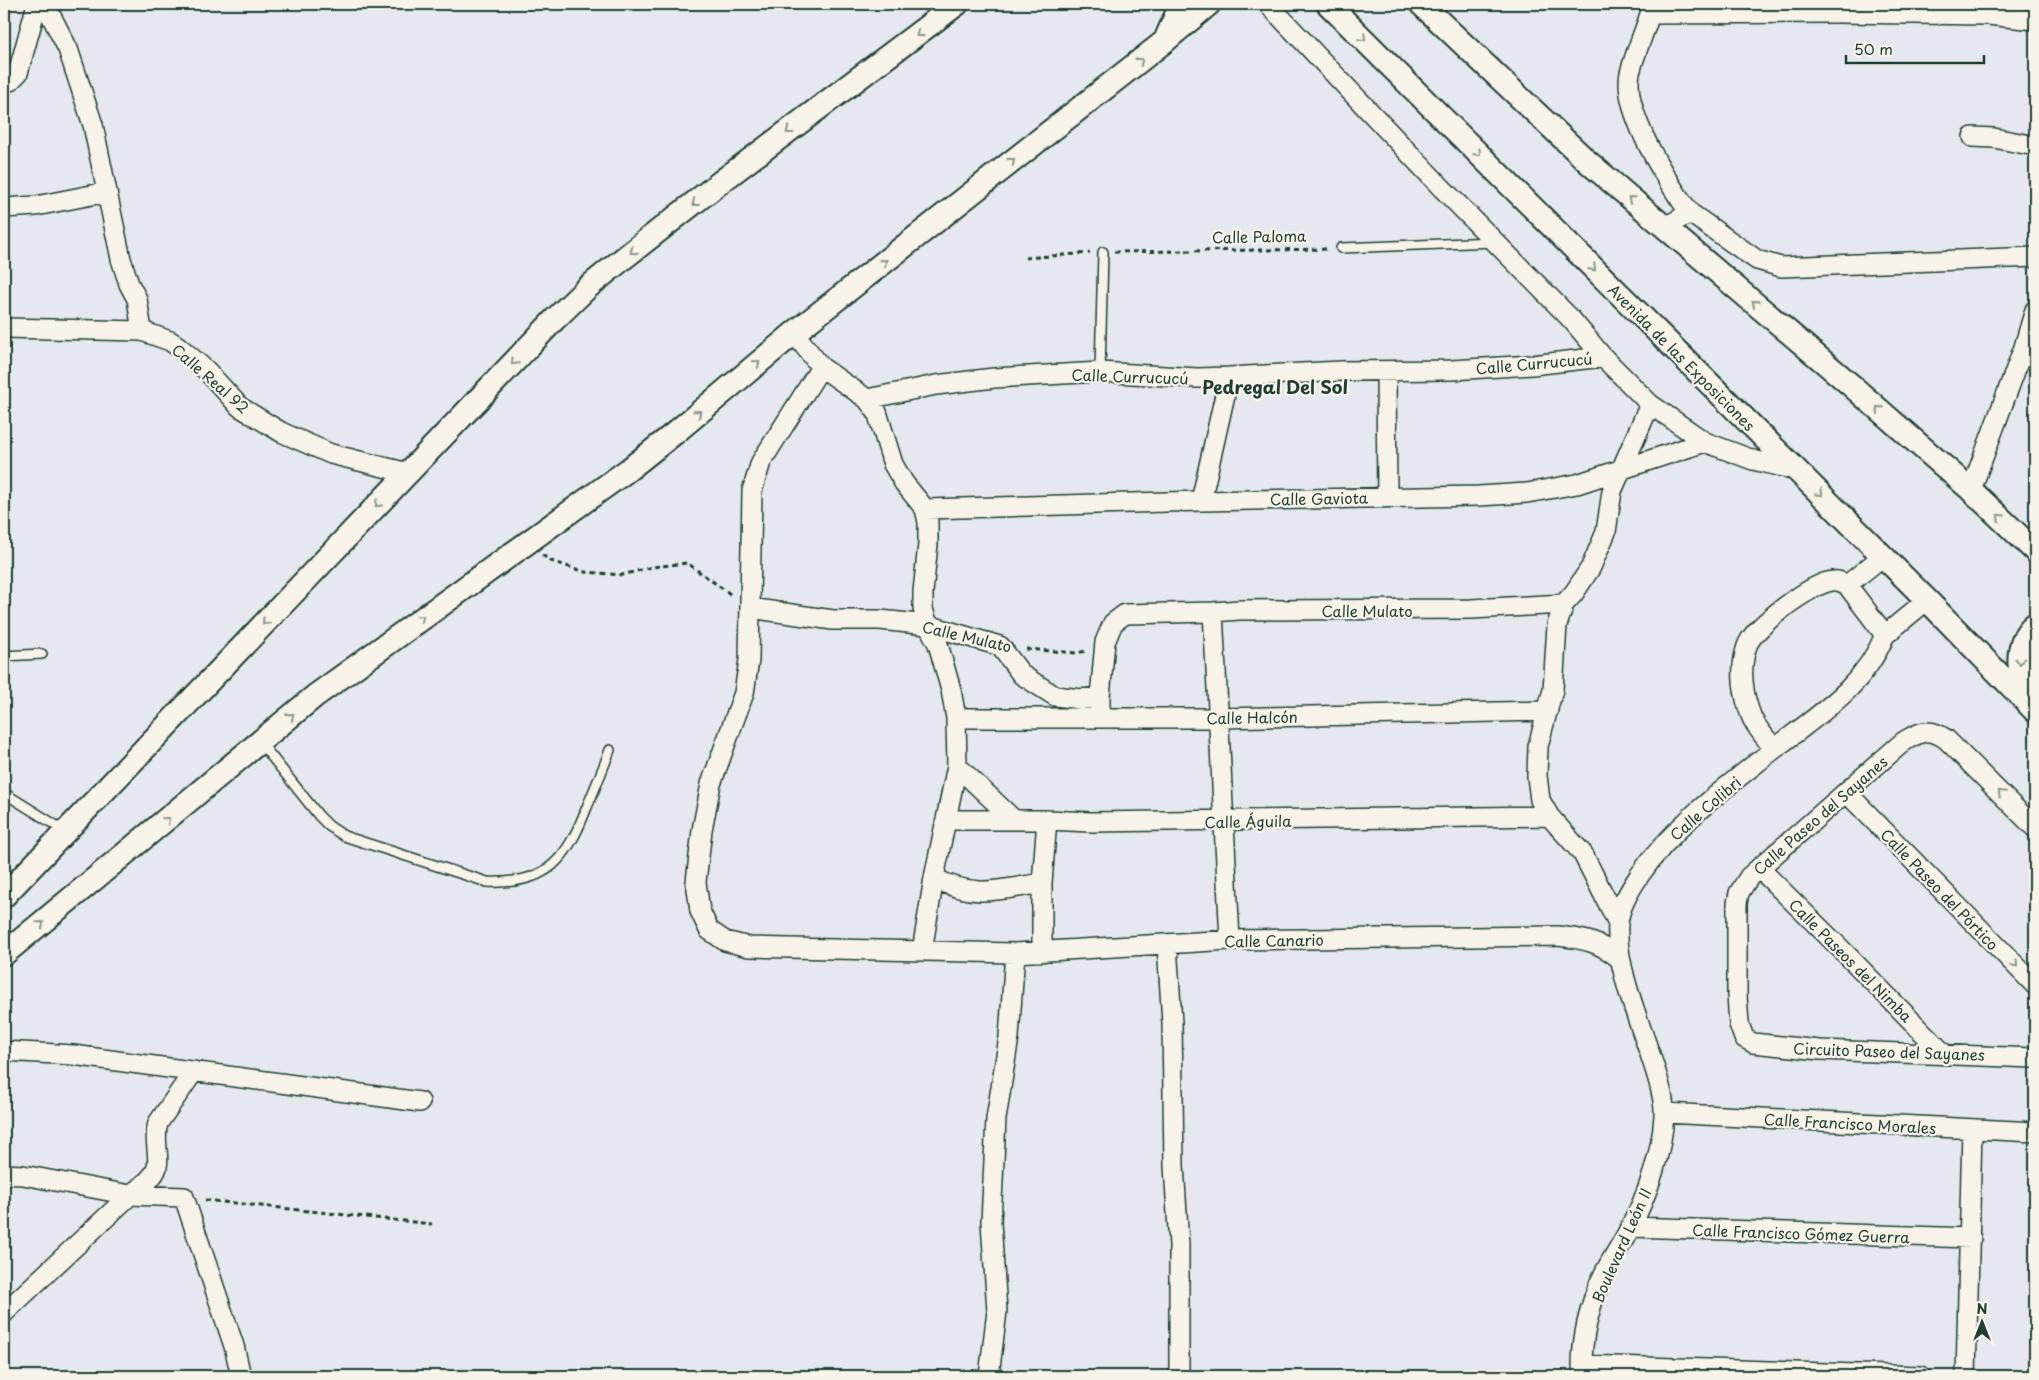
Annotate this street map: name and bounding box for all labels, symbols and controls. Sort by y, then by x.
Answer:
one-way arrow [916,28,925,36]
one-way arrow [1357,32,1366,41]
scale bar [1846,32,1984,64]
text: 50 m [1854,37,1893,60]
one-way arrow [1134,58,1143,67]
one-way arrow [786,126,795,134]
one-way arrow [1472,147,1481,156]
one-way arrow [1006,159,1015,167]
one-way arrow [1628,196,1637,204]
one-way arrow [692,197,701,205]
street label: Calle Paloma [1212,224,1307,248]
one-way arrow [629,245,639,254]
one-way arrow [878,259,888,268]
one-way arrow [1587,262,1596,271]
street label: Avenida de las Exposiciones [1603,278,1761,436]
one-way arrow [1752,300,1761,309]
street label: Calle Real 92 [167,338,255,418]
street label: Calle Currucucú [1475,346,1593,380]
one-way arrow [511,356,520,365]
one-way arrow [751,361,760,369]
street label: Calle Currucucú [1071,362,1189,390]
district label: Pedregal Del Sol [1202,373,1348,400]
one-way arrow [1875,406,1884,415]
one-way arrow [692,410,701,419]
street label: Calle Gaviota [1270,486,1369,510]
one-way arrow [1814,488,1823,497]
one-way arrow [375,499,384,508]
one-way arrow [1997,514,2006,523]
street label: Calle Mulato [1321,599,1413,622]
one-way arrow [415,615,425,624]
street label: Calle Mulato [920,615,1014,657]
one-way arrow [262,616,271,625]
one-way arrow [2015,658,2025,666]
street label: Calle Halcón [1206,705,1298,729]
one-way arrow [285,713,294,721]
street label: Calle Paseo del Sayanes [1748,750,1892,880]
street label: Calle Colibri [1664,770,1746,846]
one-way arrow [1998,790,2007,799]
street label: Calle Águila [1204,809,1292,833]
one-way arrow [161,817,170,826]
street label: Calle Paseo del Pórtico [1876,823,2004,955]
street label: Calle Paseos del Nimba [1784,893,1918,1027]
one-way arrow [36,920,45,929]
street label: Calle Canario [1224,928,1324,952]
one-way arrow [2009,958,2018,967]
street label: Circuito Paseo del Sayanes [1793,1036,1985,1066]
street label: Calle Francisco Morales [1763,1107,1937,1139]
street label: Boulevard León II [1585,1184,1657,1306]
street label: Calle Francisco Gómez Guerra [1692,1218,1911,1248]
north arrow [1956,1298,2006,1348]
text: N [1976,1298,1988,1319]

